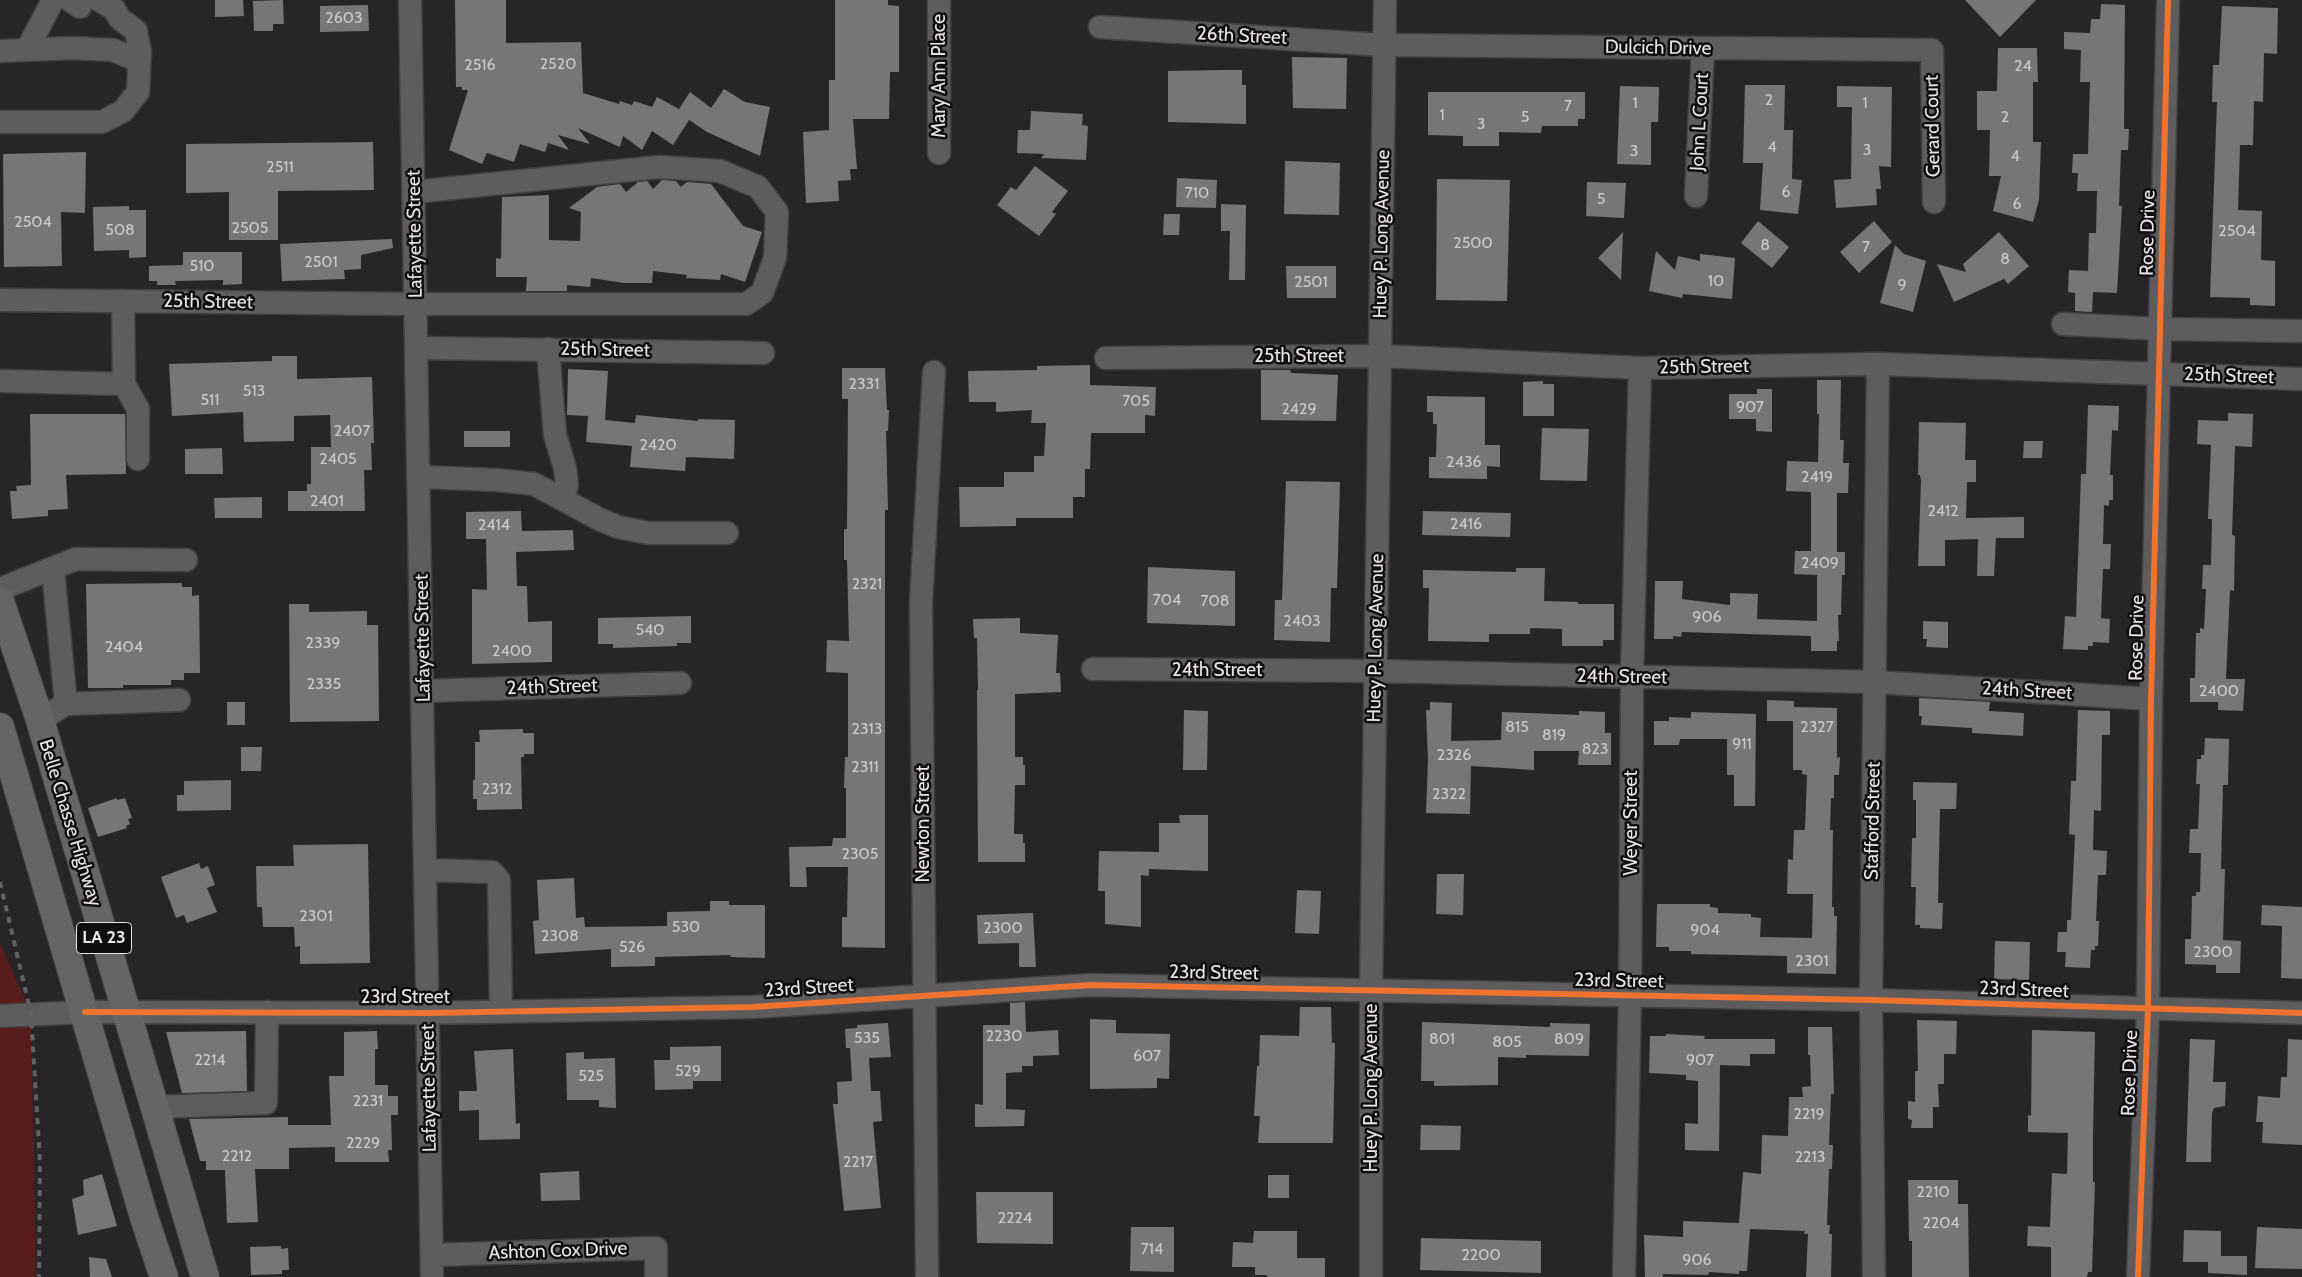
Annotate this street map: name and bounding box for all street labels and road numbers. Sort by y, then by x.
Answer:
street label: Mary Ann Place [928,14,950,138]
street label: 26th Street [1196,22,1288,50]
street label: Dulcich Drive [1605,36,1711,60]
street label: John L Court [1686,72,1714,172]
street label: Gerard Court [1921,75,1945,177]
street label: Huey P. Long Avenue [1369,150,1395,318]
street label: Lafayette Street [402,170,428,298]
street label: Rose Drive [2136,190,2160,276]
street label: 25th Street [163,290,253,314]
street label: 25th Street [560,338,650,362]
street label: 25th Street [1254,345,1344,367]
street label: 25th Street [1659,355,1749,379]
street label: 25th Street [2184,363,2274,389]
street label: Huey P. Long Avenue [1363,554,1389,722]
street label: Lafayette Street [410,574,436,702]
street label: Rose Drive [2125,595,2149,681]
street label: 24th Street [1172,659,1262,681]
street label: 24th Street [1576,665,1668,689]
street label: 24th Street [506,674,598,700]
street label: 24th Street [1981,677,2073,705]
street label: Belle Chasse Highway [34,737,106,909]
street label: Stafford Street [1861,762,1885,880]
street label: Newton Street [912,765,934,883]
street label: Weyer Street [1620,770,1642,876]
road number: LA 23 [76,922,132,954]
street label: 23rd Street [1169,961,1259,985]
street label: 23rd Street [1574,969,1664,993]
street label: 23rd Street [763,974,855,1002]
street label: 23rd Street [1979,977,2069,1003]
street label: 23rd Street [360,986,450,1008]
street label: Huey P. Long Avenue [1360,1004,1382,1172]
street label: Lafayette Street [416,1024,442,1152]
street label: Rose Drive [2117,1030,2143,1116]
street label: Ashton Cox Drive [488,1237,628,1265]

